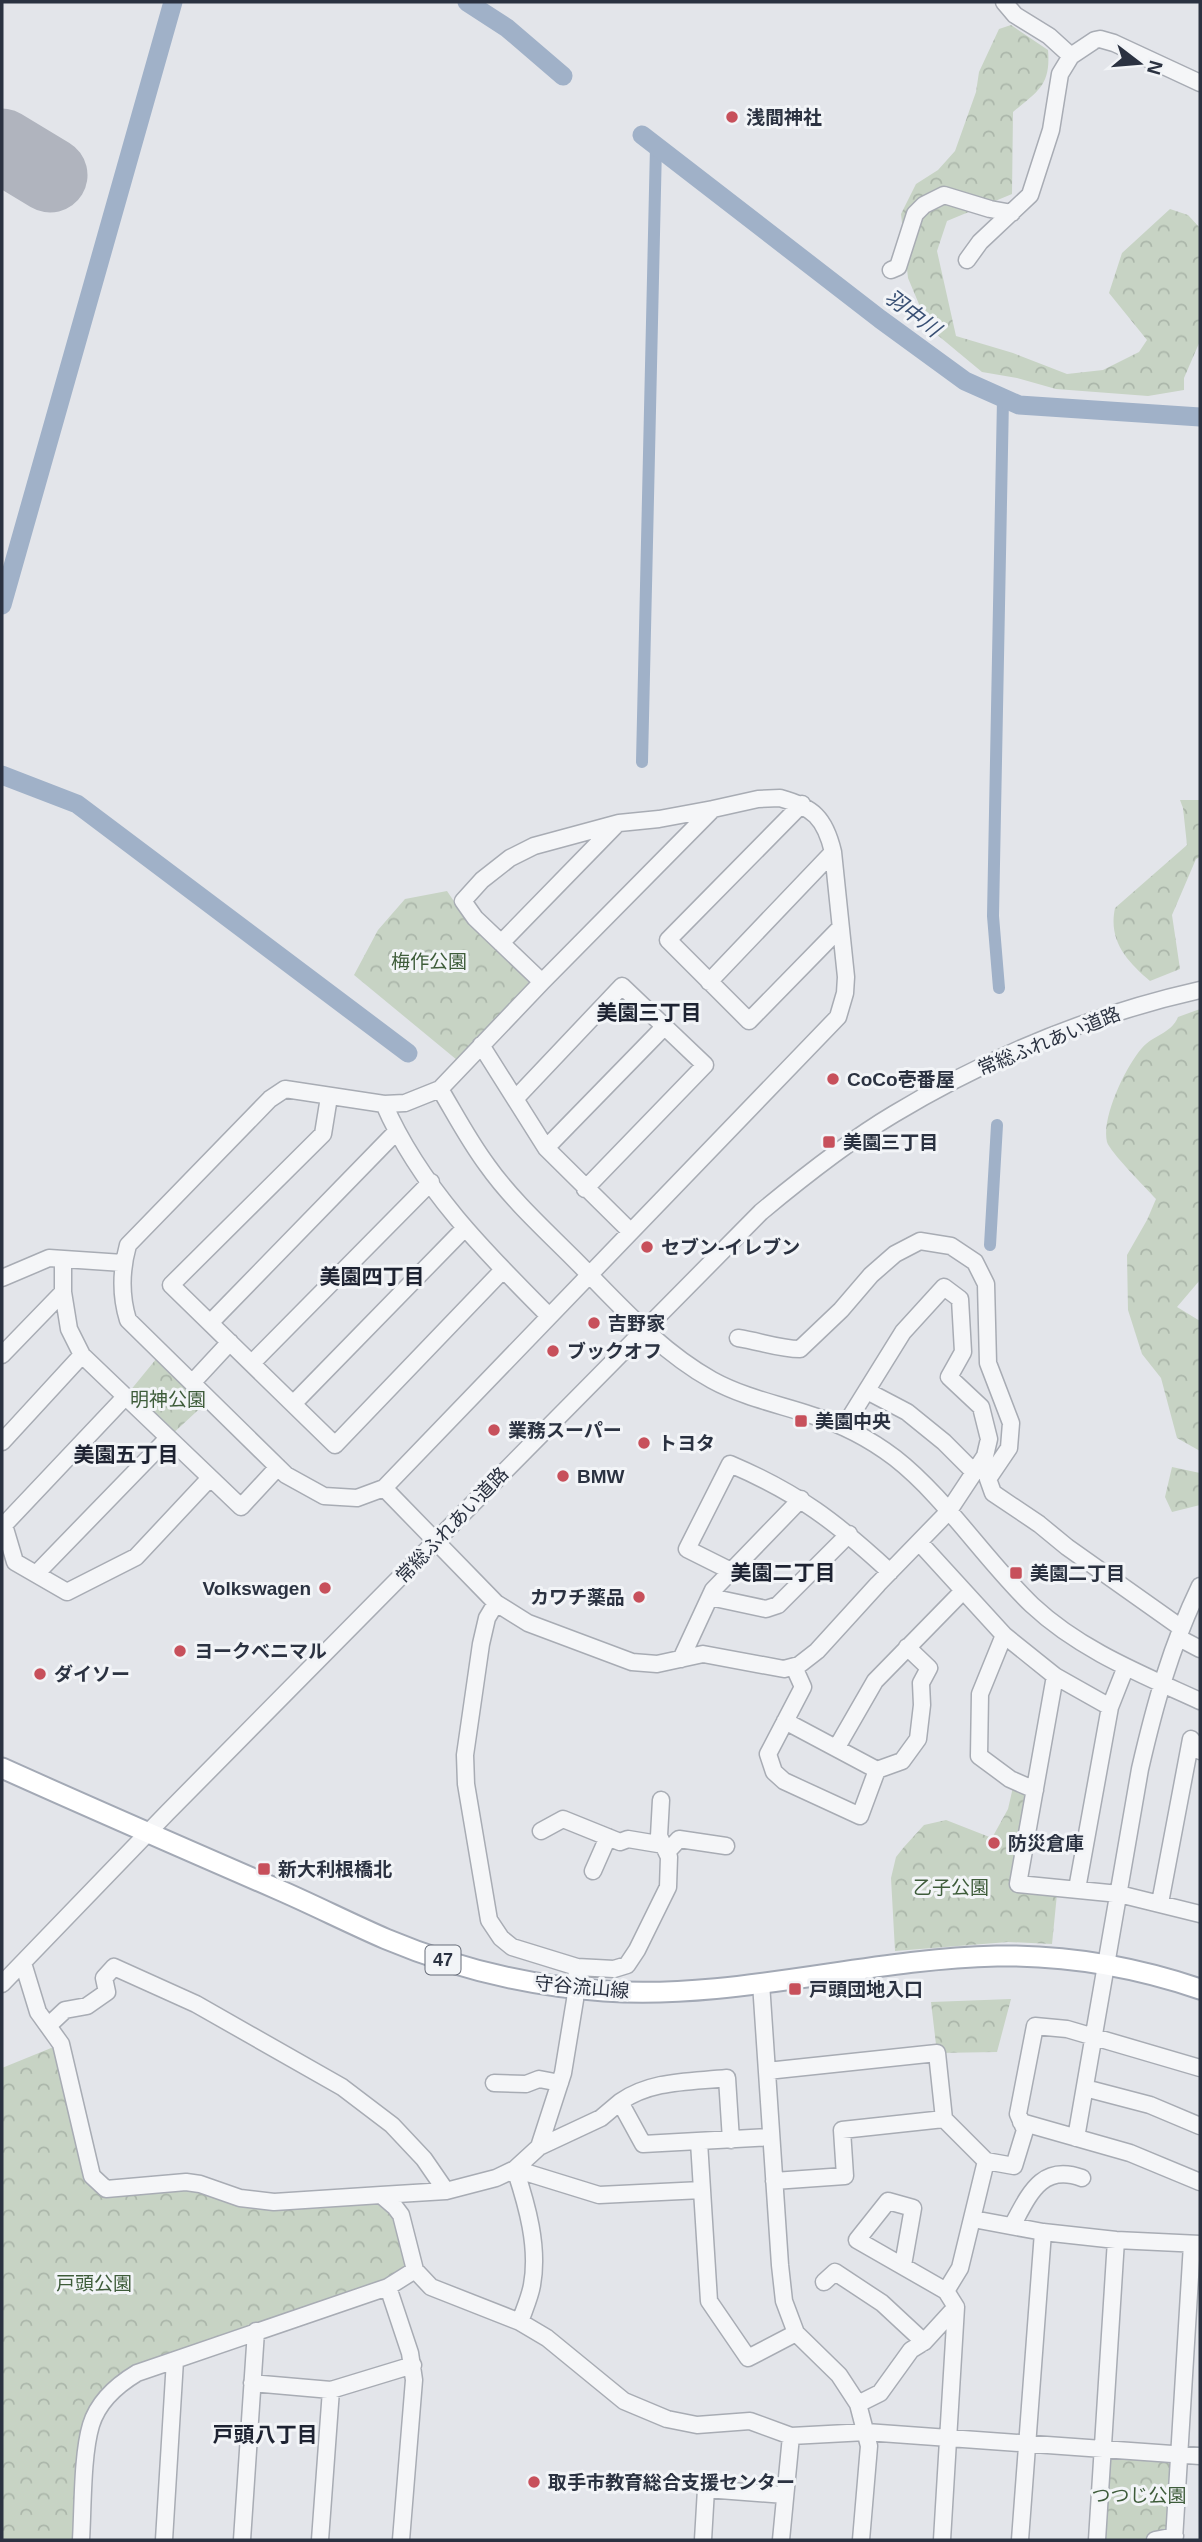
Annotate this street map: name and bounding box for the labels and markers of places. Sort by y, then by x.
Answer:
place label: 浅間神社 [746,107,822,128]
marker: 浅間神社 [724,109,740,125]
place label: CoCo壱番屋 [847,1069,955,1090]
marker: CoCo壱番屋 [825,1071,841,1087]
place label: 美園三丁目 [843,1132,938,1153]
marker: 美園三丁目 [821,1134,837,1150]
place label: セブン-イレブン [661,1237,800,1258]
marker: セブン-イレブン [639,1239,655,1255]
place label: 吉野家 [608,1313,665,1334]
marker: 吉野家 [586,1315,602,1331]
place label: ブックオフ [567,1341,662,1362]
marker: ブックオフ [545,1343,561,1359]
place label: 美園中央 [815,1411,891,1432]
marker: 美園中央 [793,1413,809,1429]
place label: 業務スーパー [508,1420,622,1441]
marker: 業務スーパー [486,1422,502,1438]
place label: トヨタ [658,1433,715,1454]
marker: トヨタ [636,1435,652,1451]
place label: BMW [577,1466,625,1487]
marker: BMW [555,1468,571,1484]
place label: 美園二丁目 [1030,1563,1125,1584]
marker: 美園二丁目 [1008,1565,1024,1581]
place label: Volkswagen [203,1578,311,1599]
marker: Volkswagen [317,1580,333,1596]
place label: カワチ薬品 [530,1587,625,1608]
marker: カワチ薬品 [631,1589,647,1605]
place label: ヨークベニマル [194,1641,327,1662]
marker: ヨークベニマル [172,1643,188,1659]
place label: ダイソー [54,1664,130,1685]
marker: ダイソー [32,1666,48,1682]
place label: 防災倉庫 [1008,1833,1084,1854]
marker: 防災倉庫 [986,1835,1002,1851]
place label: 新大利根橋北 [278,1859,392,1880]
marker: 新大利根橋北 [256,1861,272,1877]
place label: 戸頭団地入口 [809,1979,923,2000]
marker: 戸頭団地入口 [787,1981,803,1997]
place label: 取手市教育総合支援センター [548,2472,795,2493]
marker: 取手市教育総合支援センター [526,2474,542,2490]

